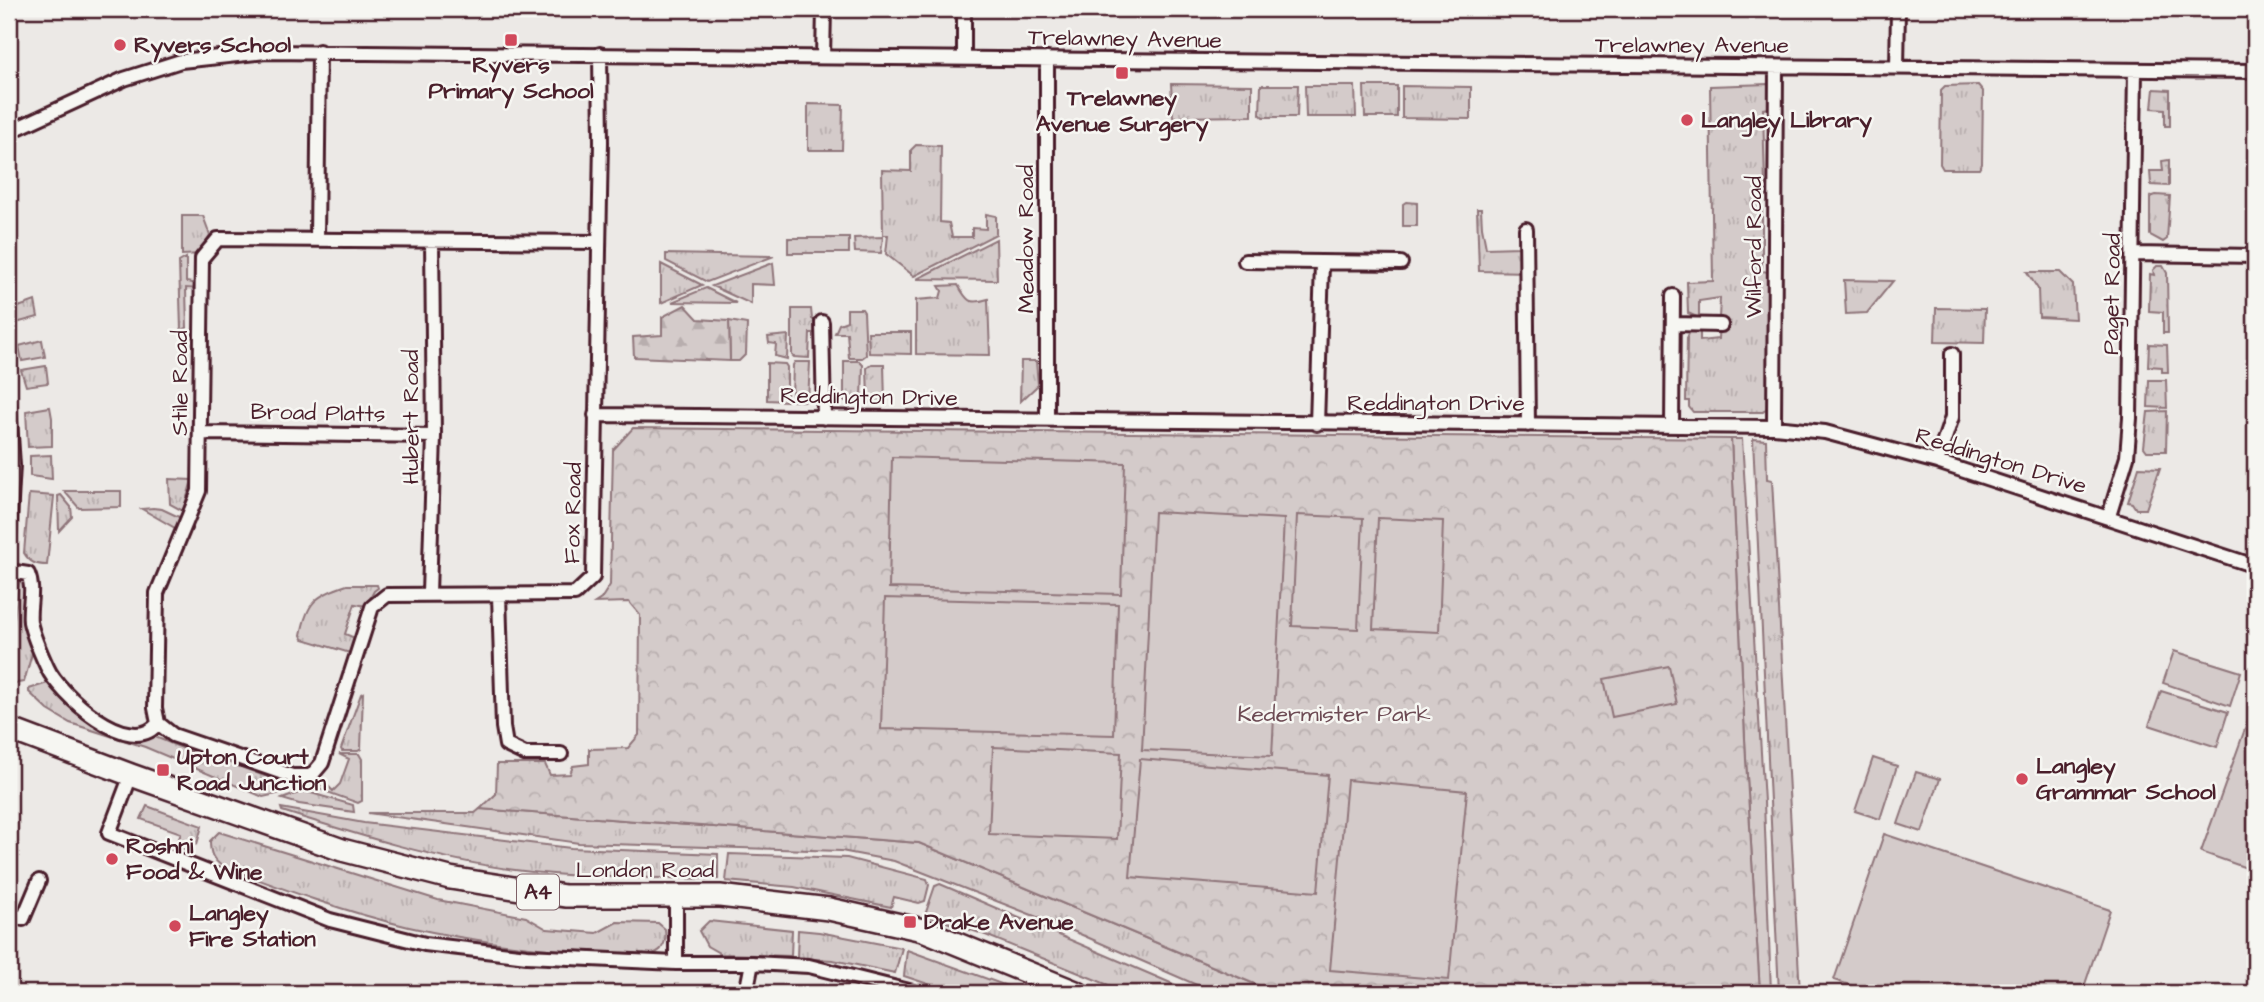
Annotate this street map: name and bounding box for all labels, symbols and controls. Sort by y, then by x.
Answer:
street label: Trelawney Avenue [1028,21,1222,58]
place label: Ryvers School [134,29,291,63]
street label: Trelawney Avenue [1595,29,1789,62]
marker: Ryvers Primary School [503,32,519,48]
marker: Ryvers School [112,37,128,53]
place label: Ryvers Primary School [428,49,594,109]
marker: Trelawney Avenue Surgery [1114,65,1130,81]
place label: Trelawney Avenue Surgery [1036,82,1209,142]
place label: Langley Library [1701,104,1872,138]
marker: Langley Library [1679,112,1695,128]
street label: Meadow Road [1010,165,1042,313]
street label: Wilford Road [1738,176,1770,318]
street label: Paget Road [2095,233,2130,355]
street label: Stile Road [164,330,196,436]
street label: Hubert Road [395,349,427,485]
street label: Reddington Drive [780,379,958,416]
street label: Reddington Drive [1347,387,1525,420]
street label: Broad Platts [250,396,386,430]
street label: Reddington Drive [1911,420,2091,503]
street label: Fox Road [556,462,590,564]
park label: Kedermister Park [1237,698,1431,730]
place label: Upton Court Road Junction [177,741,327,799]
place label: Langley Grammar School [2036,750,2216,808]
marker: Upton Court Road Junction [155,762,171,778]
marker: Langley Grammar School [2014,771,2030,787]
place label: Roshni Food & Wine [126,830,263,888]
marker: Roshni Food & Wine [104,851,120,867]
street label: London Road [576,854,715,886]
road number: A4 [517,874,559,910]
place label: Langley Fire Station [189,897,316,955]
place label: Drake Avenue [924,906,1074,938]
marker: Drake Avenue [902,914,918,930]
marker: Langley Fire Station [167,918,183,934]

